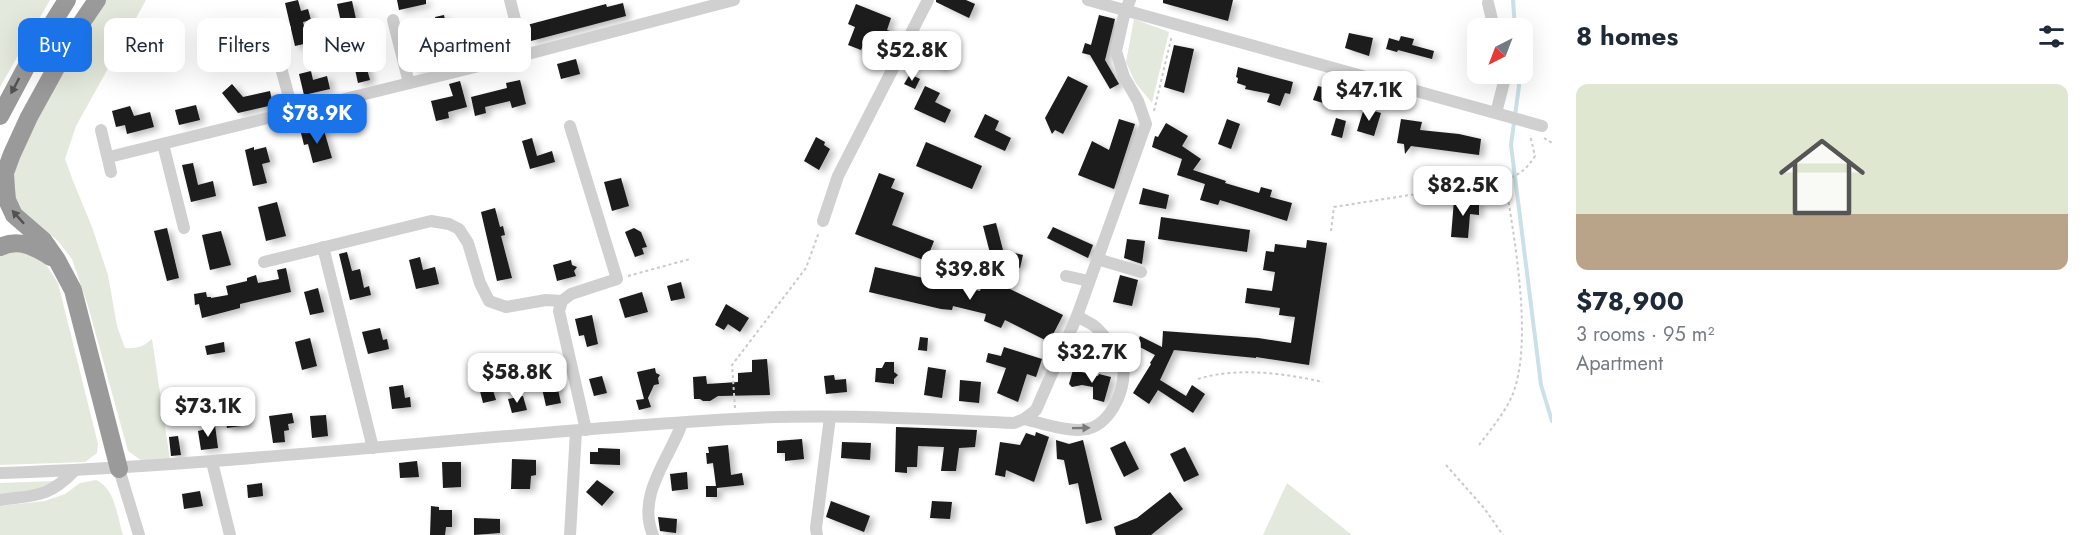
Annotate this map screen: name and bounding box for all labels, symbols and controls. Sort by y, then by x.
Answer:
text: 8 homes [1576,17,1678,55]
chip: Buy [18,18,92,72]
chip: Rent [104,18,185,72]
chip: Filters [197,18,291,72]
chip: New [303,18,386,72]
chip: Apartment [398,18,531,72]
north arrow [1467,18,1533,84]
map controls [1467,18,1533,84]
icon: filters [2035,20,2068,53]
pin: $52.8K [863,31,961,82]
text: $52.8K [876,36,948,65]
pin: $47.1K [1320,71,1418,122]
text: $47.1K [1335,76,1403,105]
one-way arrow [10,78,20,95]
pin: $78.9K [268,94,366,145]
text: $78.9K [282,99,352,128]
icon: home [1768,123,1876,231]
pin: $82.5K [1414,166,1512,217]
text: $82.5K [1427,171,1499,200]
one-way arrow [12,210,25,225]
pin: $39.8K [921,250,1019,301]
text: $39.8K [935,255,1005,284]
text: $78,900 [1576,282,1684,320]
text: 3 rooms · 95 m² [1576,320,1714,349]
pin: $32.7K [1043,333,1141,384]
text: $32.7K [1057,338,1127,367]
text: Apartment [1576,349,1663,378]
pin: $58.8K [468,353,566,404]
text: $58.8K [482,358,552,387]
pin: $73.1K [159,387,257,438]
text: $73.1K [174,392,242,421]
one-way arrow [1072,423,1091,433]

